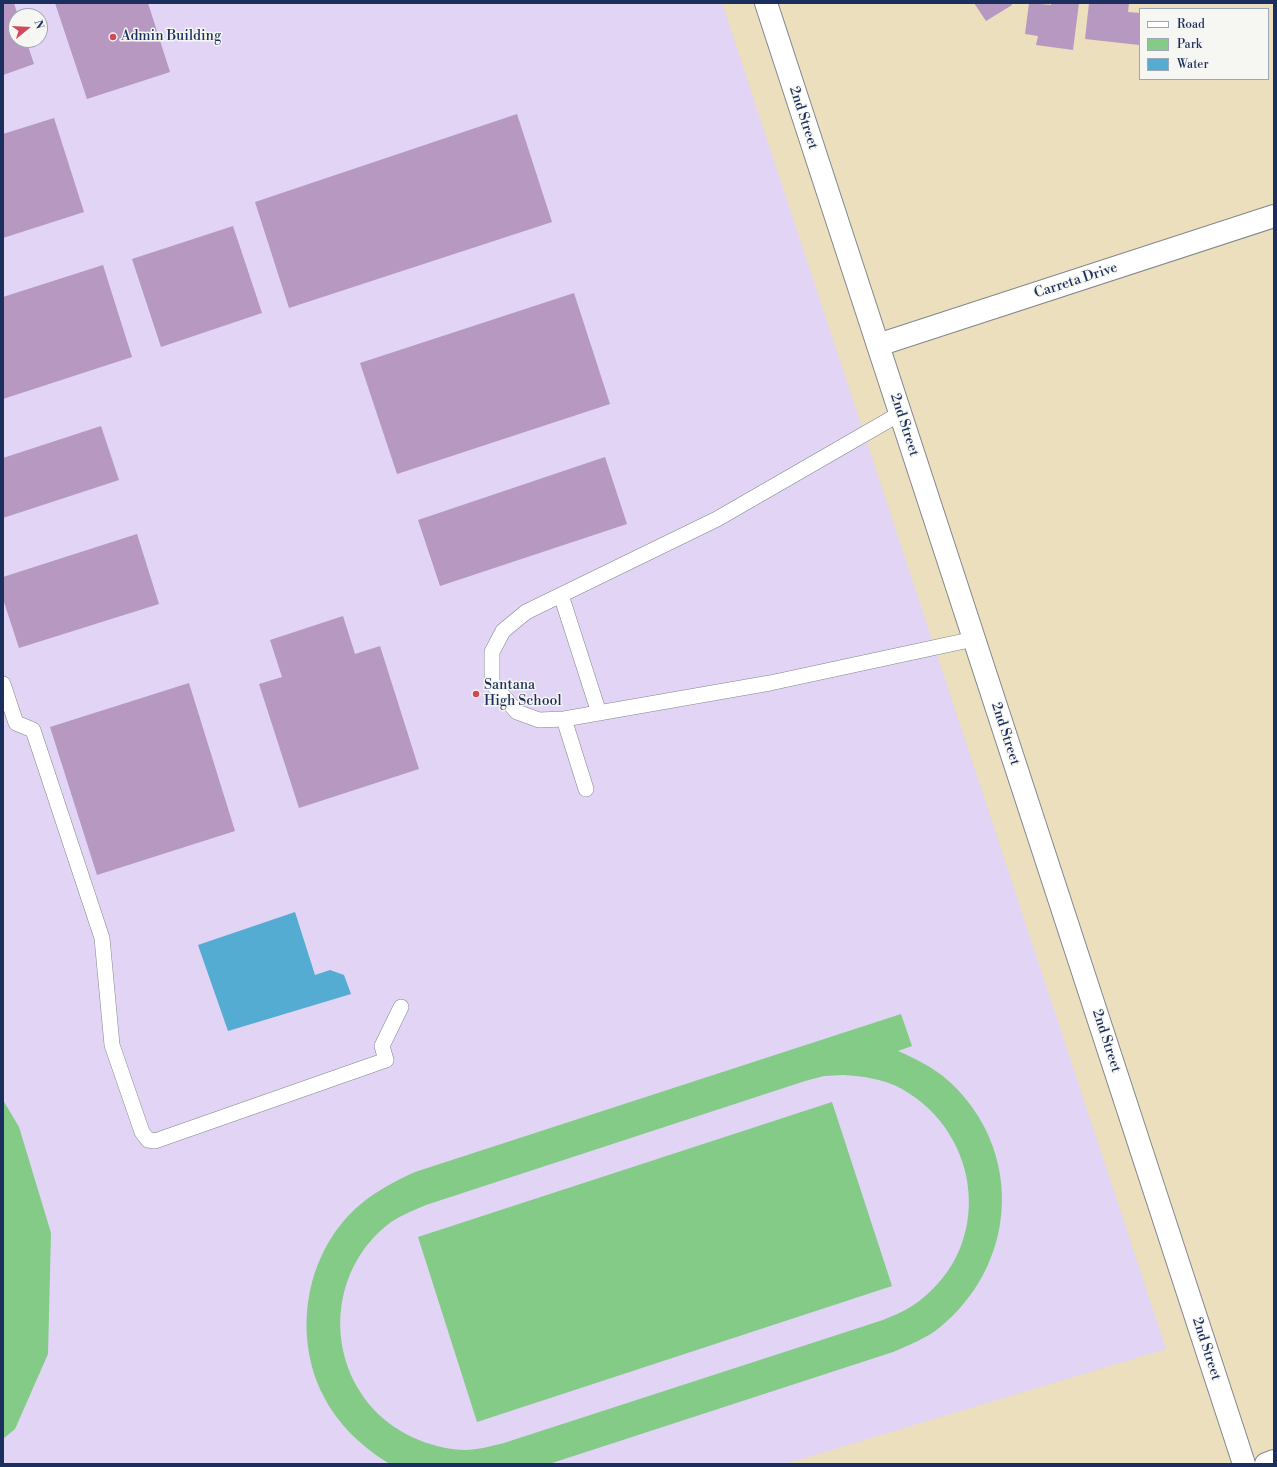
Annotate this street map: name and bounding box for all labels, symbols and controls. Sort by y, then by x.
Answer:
north arrow [8,8,48,48]
legend [1139,8,1269,80]
text: Road [1177,17,1205,32]
text: N [30,18,46,31]
place label: Admin Building [121,29,221,45]
marker: Admin Building [108,32,118,42]
text: Park [1177,37,1202,52]
text: Water [1177,57,1209,72]
street label: 2nd Street [785,84,821,152]
street label: Carreta Drive [1032,260,1120,302]
street label: 2nd Street [886,391,922,459]
place label: Santana High School [484,678,562,710]
marker: Santana High School [471,689,481,699]
street label: 2nd Street [987,700,1023,768]
street label: 2nd Street [1088,1007,1124,1075]
street label: 2nd Street [1188,1315,1224,1383]

